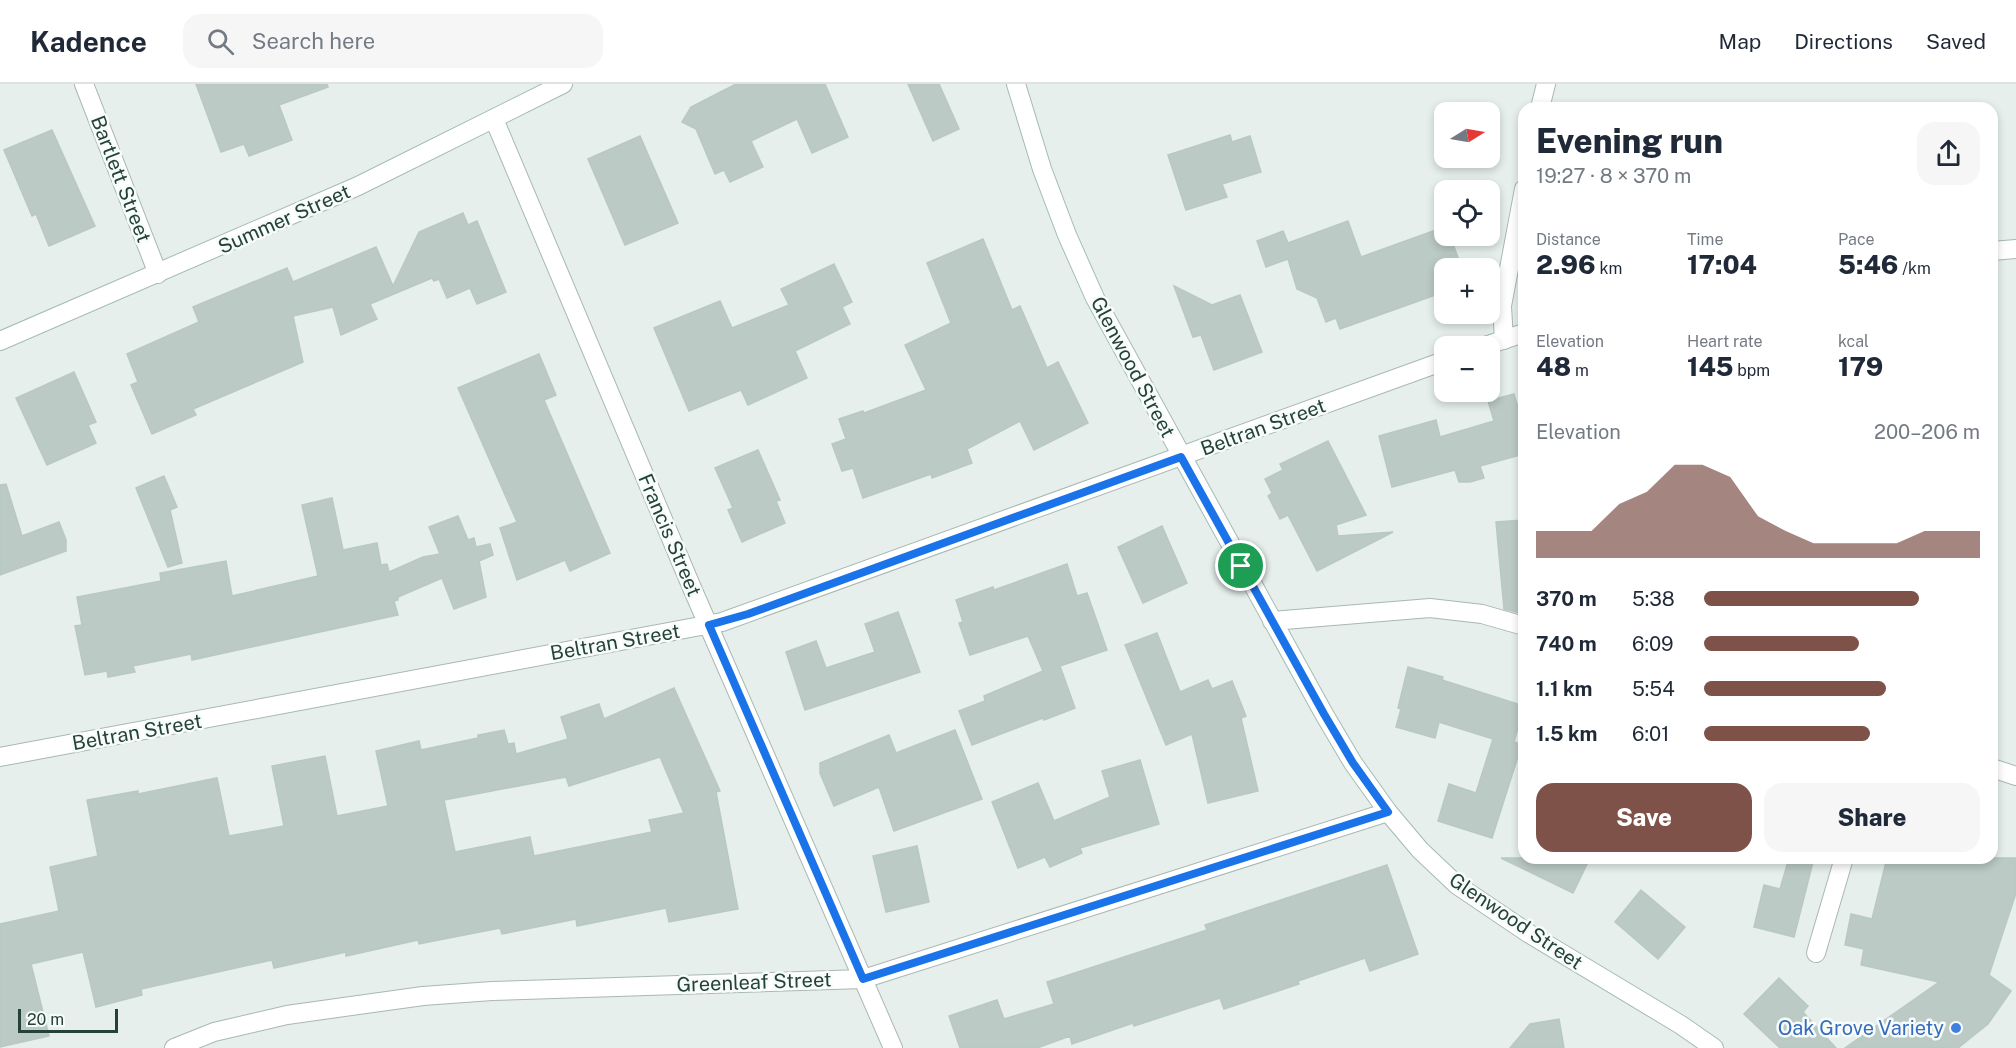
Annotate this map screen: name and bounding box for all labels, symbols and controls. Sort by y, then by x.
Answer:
search box [183,14,603,68]
text: Kadence [30,25,147,58]
icon: search [204,25,237,58]
text: Search here [252,28,375,54]
text: Map [1719,29,1761,54]
text: Directions [1794,29,1893,54]
text: Saved [1926,29,1986,54]
north arrow [1434,102,1500,168]
map controls [1434,102,1500,402]
street label: Bartlett Street [86,112,156,246]
text: Evening run [1536,122,1723,160]
button: share [1917,122,1980,185]
text: 19:27 · 8 × 370 m [1536,164,1691,188]
street label: Summer Street [214,179,354,259]
button: locate [1434,180,1500,246]
text: Distance [1536,230,1601,249]
text: Time [1687,230,1723,249]
text: Pace [1838,230,1875,249]
text: 2.96 [1536,249,1596,280]
text: 17:04 [1687,249,1757,280]
text: 5:46 [1838,249,1898,280]
button: + [1434,258,1500,324]
text: km [1596,259,1622,278]
text: /km [1898,259,1931,278]
street label: Glenwood Street [1086,293,1180,441]
text: Elevation [1536,332,1604,351]
text: Heart rate [1687,332,1763,351]
text: kcal [1838,332,1869,351]
button: − [1434,336,1500,402]
text: 48 [1536,351,1571,382]
text: 145 [1687,351,1733,382]
text: 179 [1838,351,1883,382]
text: m [1571,361,1589,380]
text: bpm [1733,361,1770,380]
street label: Beltran Street [1197,393,1329,461]
text: Elevation [1536,420,1621,444]
text: 200–206 m [1874,420,1980,444]
street label: Francis Street [633,470,707,600]
pin [1215,540,1266,591]
icon: arrive [1224,549,1257,582]
text: 370 m [1536,587,1597,611]
text: 5:38 [1632,587,1675,611]
street label: Beltran Street [548,619,682,665]
text: 740 m [1536,632,1597,656]
text: 6:09 [1632,632,1674,656]
text: 1.1 km [1536,677,1593,701]
text: 5:54 [1632,677,1675,701]
street label: Beltran Street [70,709,204,755]
text: 1.5 km [1536,722,1597,746]
text: 6:01 [1632,722,1669,746]
button: Save [1536,783,1752,852]
button: Share [1764,783,1980,852]
street label: Glenwood Street [1445,867,1587,975]
street label: Greenleaf Street [676,967,832,997]
scale bar [18,1006,118,1034]
text: 20 m [27,1010,64,1029]
place label: Oak Grove Variety [1778,1016,1944,1040]
marker: Oak Grove Variety [1949,1021,1963,1035]

